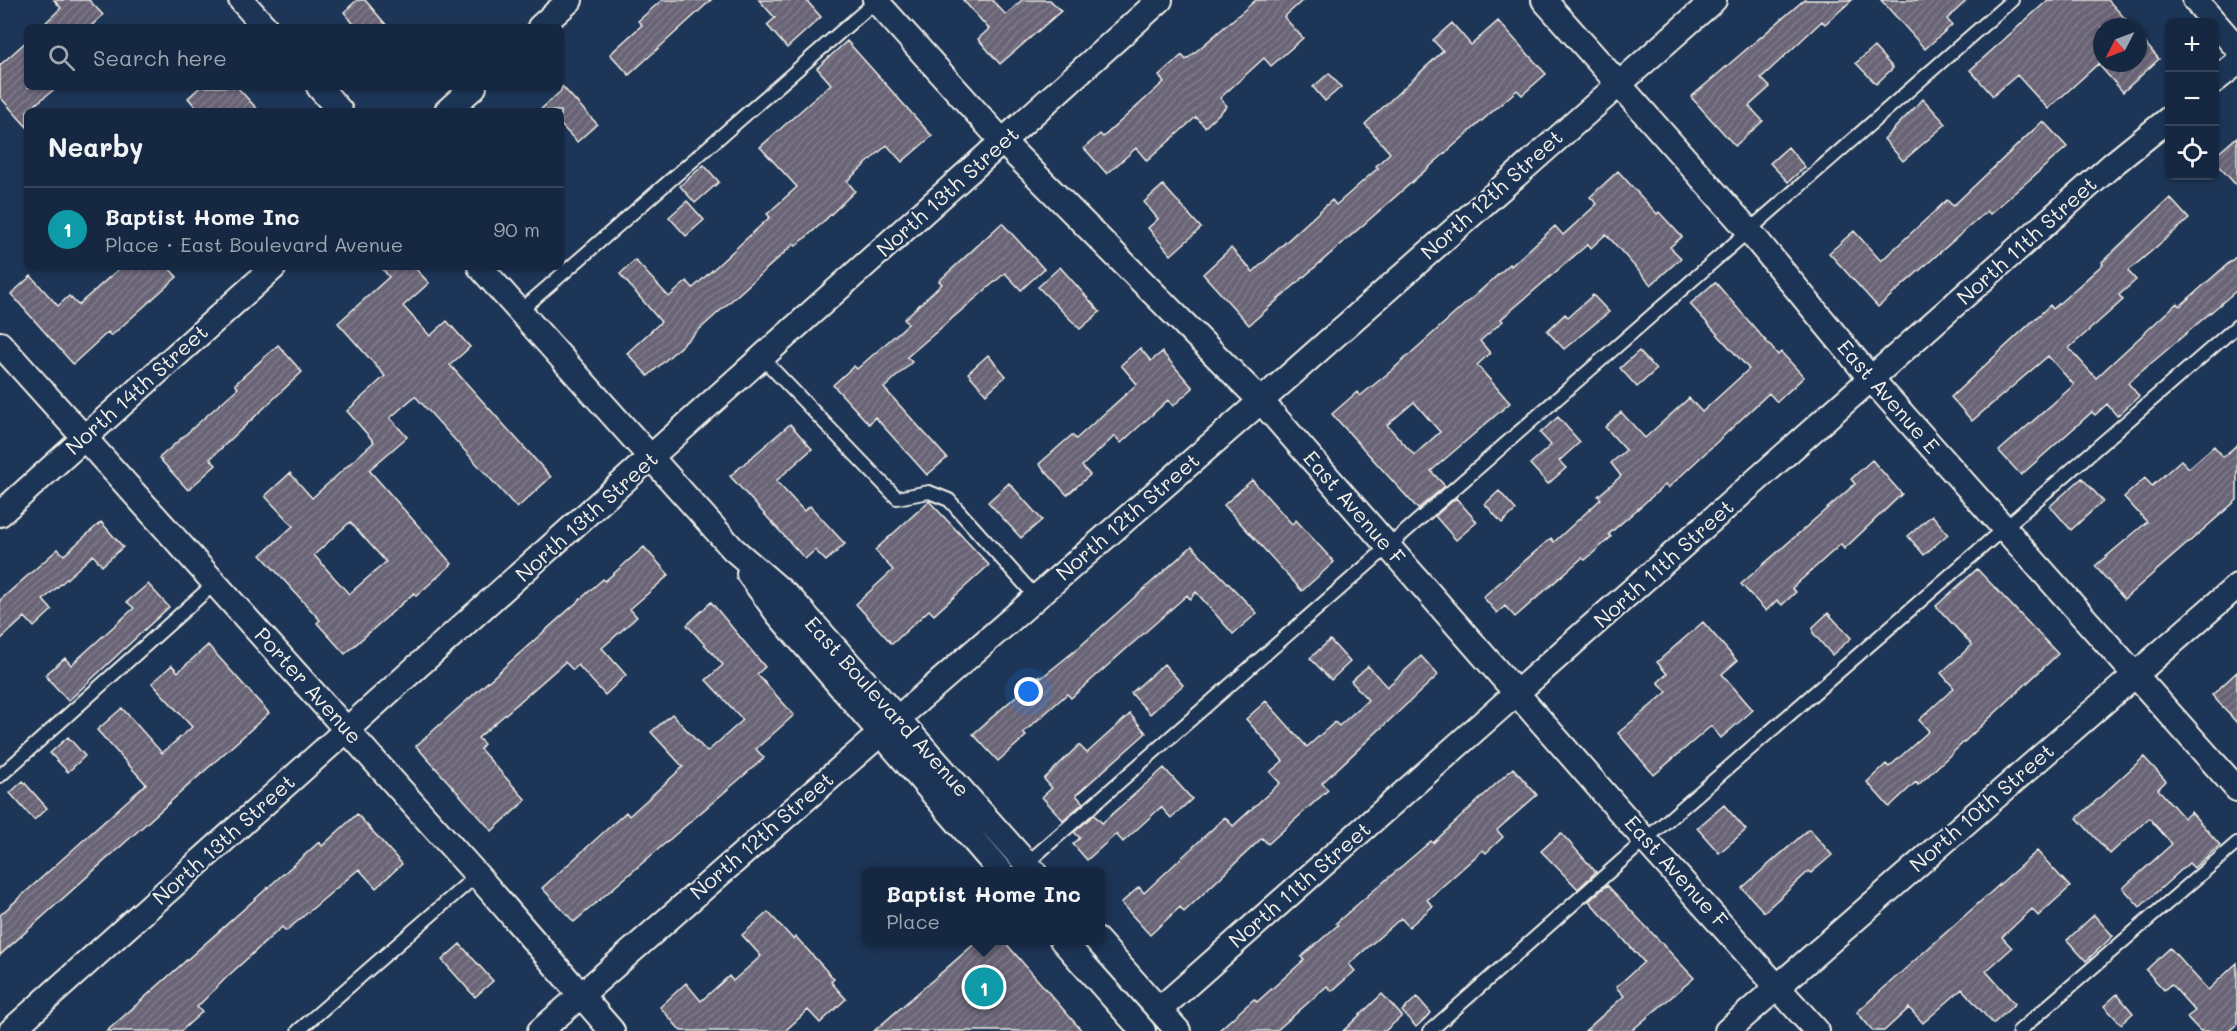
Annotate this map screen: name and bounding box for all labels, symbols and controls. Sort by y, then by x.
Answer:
north arrow [2093,18,2147,72]
map controls [2165,18,2219,180]
button: + [2165,18,2219,72]
search box [24,24,564,90]
icon: search [45,41,78,74]
text: Search here [93,43,227,72]
button: − [2165,72,2219,126]
street label: North 13th Street [870,120,1024,262]
street label: North 12th Street [1414,123,1568,265]
button: locate [2165,126,2219,180]
text: Nearby [48,130,143,164]
street label: North 11th Street [1950,170,2102,310]
text: Baptist Home Inc [105,202,300,231]
text: 1 [63,216,72,242]
text: 90 m [494,216,540,242]
text: Place · East Boulevard Avenue [105,231,403,257]
street label: North 14th Street [59,318,213,460]
street label: East Avenue E [1832,333,1946,459]
street label: East Avenue F [1298,444,1412,570]
street label: North 13th Street [509,445,663,587]
street label: North 12th Street [1049,446,1205,586]
street label: North 11th Street [1587,493,1739,633]
street label: East Boulevard Avenue [800,610,976,802]
street label: Porter Avenue [250,621,369,749]
your location [1014,677,1043,706]
street label: North 10th Street [1903,737,2059,877]
street label: North 12th Street [683,765,839,905]
street label: North 13th Street [146,768,300,910]
street label: East Avenue F [1619,809,1735,933]
street label: North 11th Street [1222,815,1376,953]
popup [862,867,1105,945]
text: Baptist Home Inc [886,879,1081,908]
text: Place [886,908,940,934]
pin: 1 [964,964,1004,1010]

